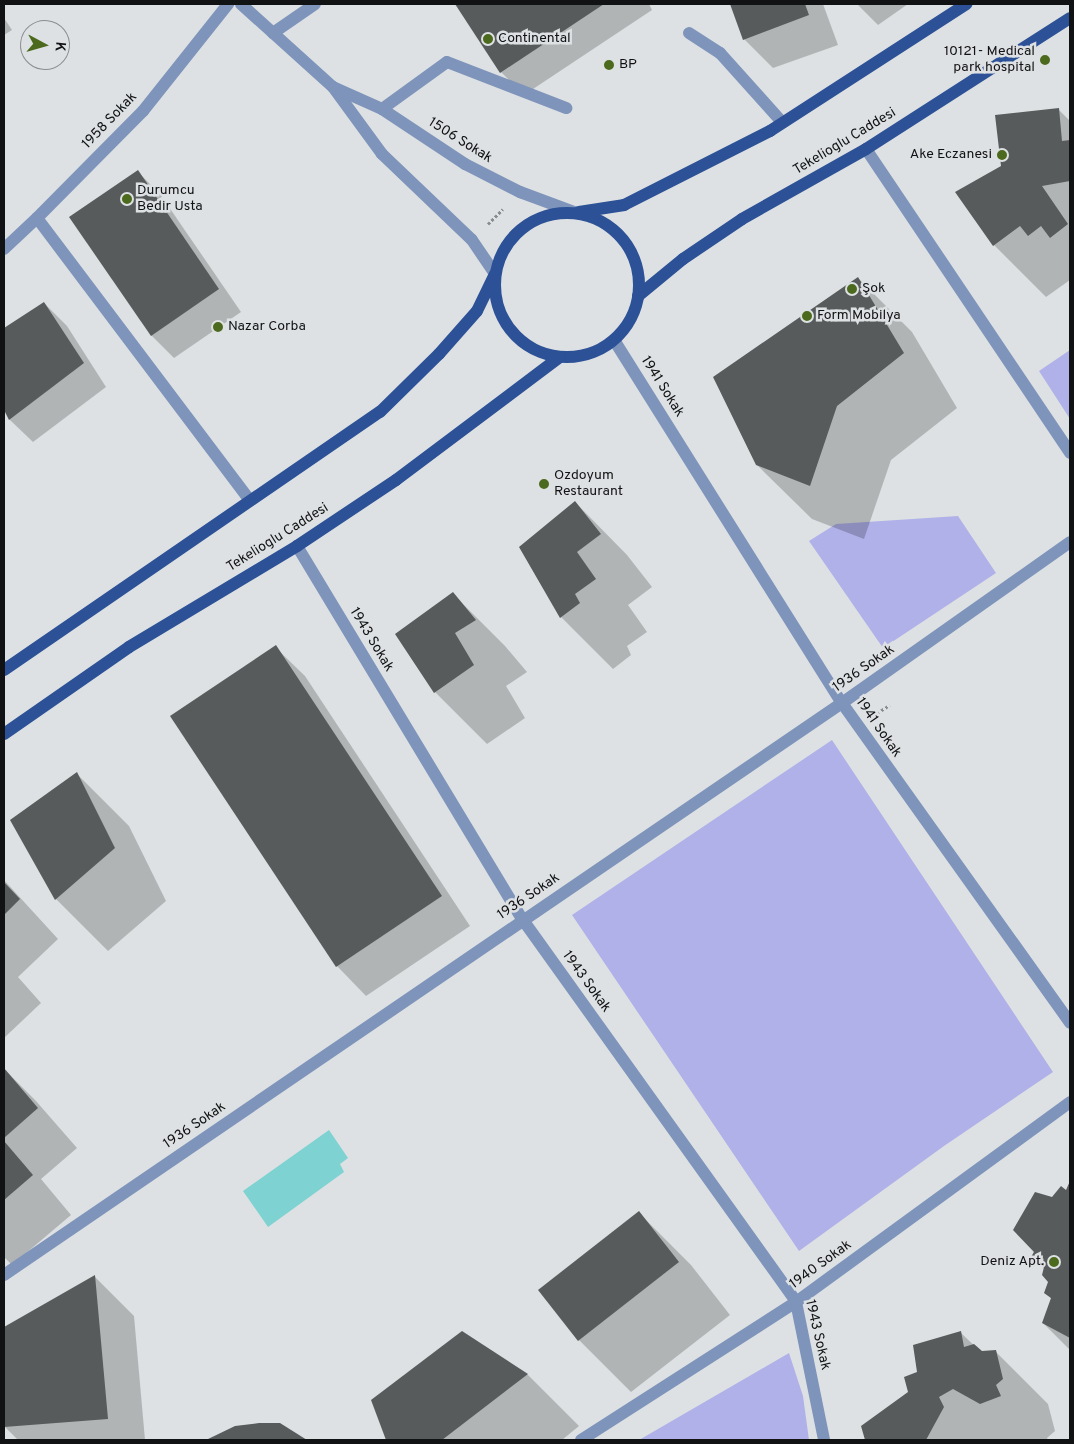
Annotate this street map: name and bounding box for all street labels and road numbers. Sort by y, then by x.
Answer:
street label: 1958 Sokak [79,89,141,153]
street label: Tekelioglu Caddesi [791,105,899,179]
street label: 1506 Sokak [425,115,495,167]
street label: 1941 Sokak [637,353,687,421]
street label: Tekelioglu Caddesi [224,500,332,576]
street label: 1943 Sokak [345,605,397,675]
street label: 1936 Sokak [830,642,898,696]
street label: 1941 Sokak [851,695,905,761]
street label: 1936 Sokak [495,870,563,924]
street label: 1943 Sokak [558,948,614,1016]
street label: 1936 Sokak [161,1099,229,1153]
street label: 1940 Sokak [787,1237,855,1293]
street label: 1943 Sokak [801,1298,833,1372]

